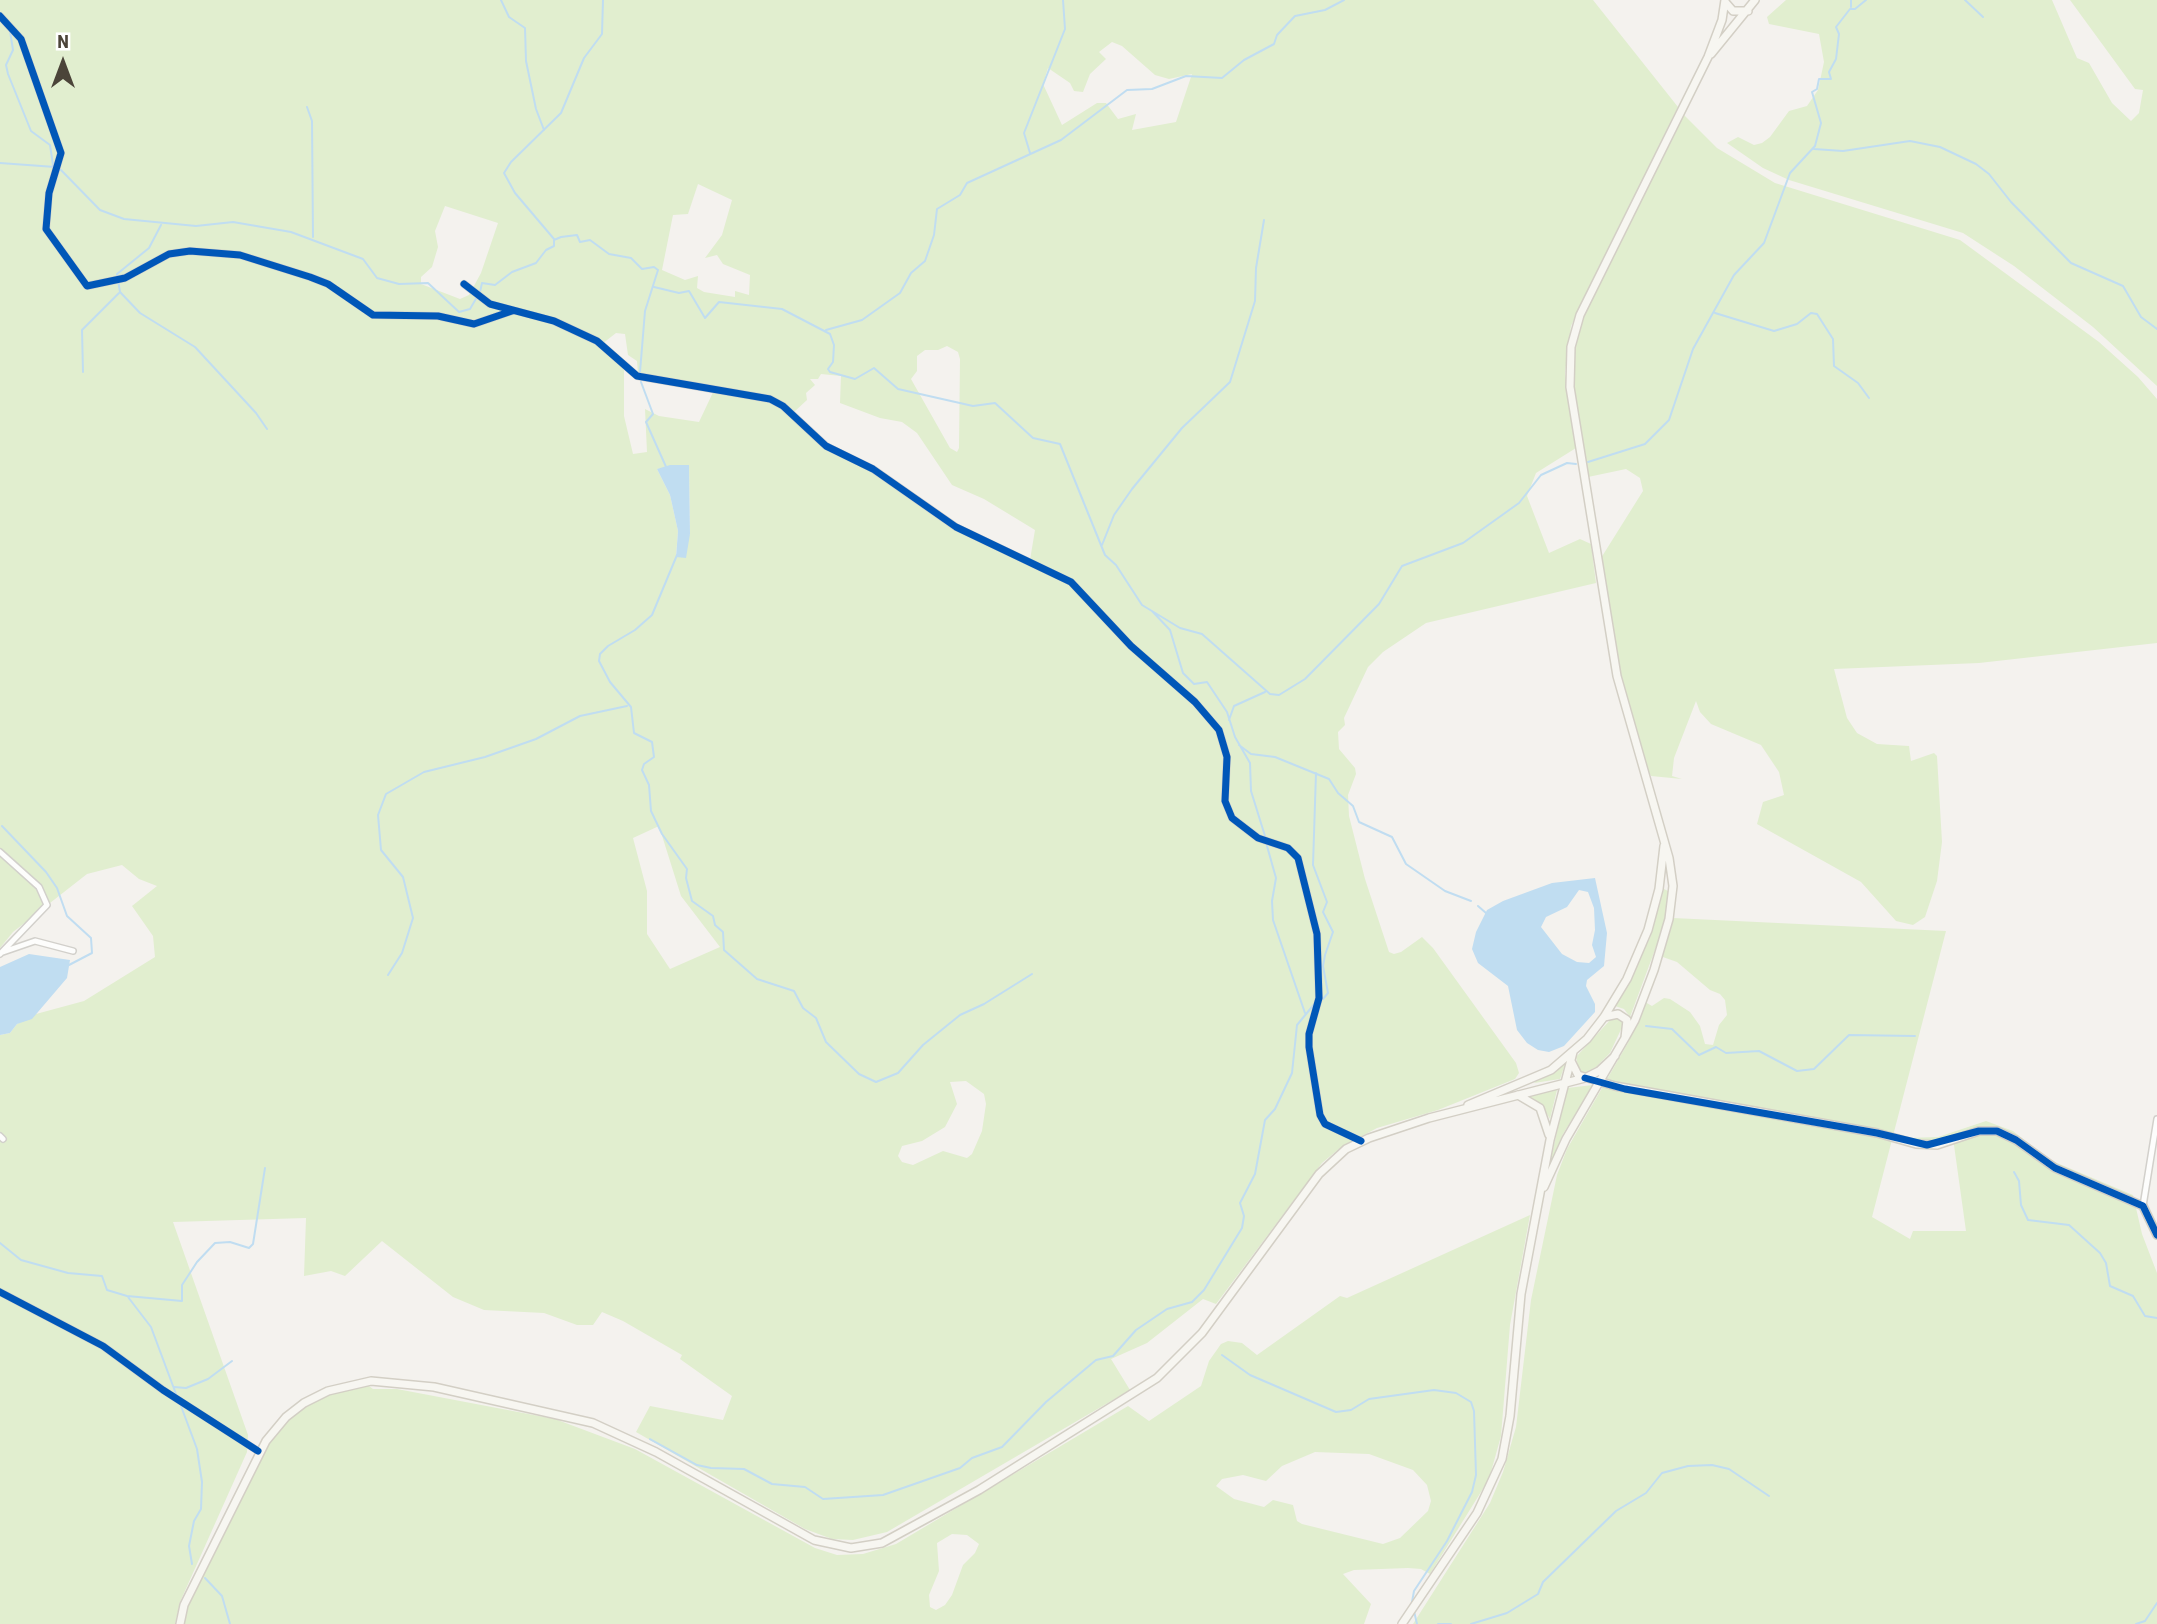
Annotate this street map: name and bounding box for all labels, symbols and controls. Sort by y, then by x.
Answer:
north arrow [28,28,98,98]
text: N [57,30,69,53]

